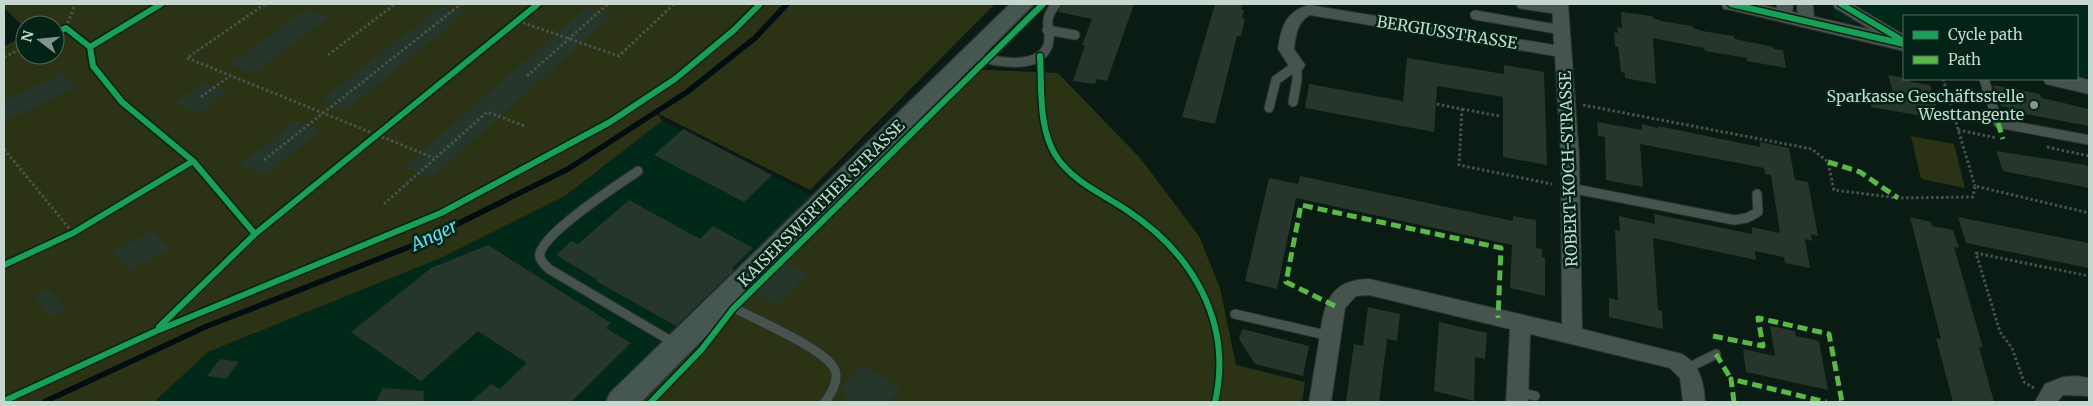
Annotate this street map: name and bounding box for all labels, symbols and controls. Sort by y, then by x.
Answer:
street label: BERGIUSSTRASSE [1375,11,1520,53]
north arrow [15,15,65,65]
legend [1903,15,2078,80]
text: Cycle path [1948,25,2023,44]
text: N [17,29,38,44]
text: Path [1948,50,1981,69]
street label: ROBERT-KOCH-STRASSE [1555,70,1581,267]
place label: Sparkasse Geschäftsstelle Westtangente [1827,86,2024,124]
marker: Sparkasse Geschäftsstelle Westtangente [2028,99,2040,111]
street label: KAISERSWERTHER STRASSE [733,115,909,291]
water label: Anger [405,214,462,257]

